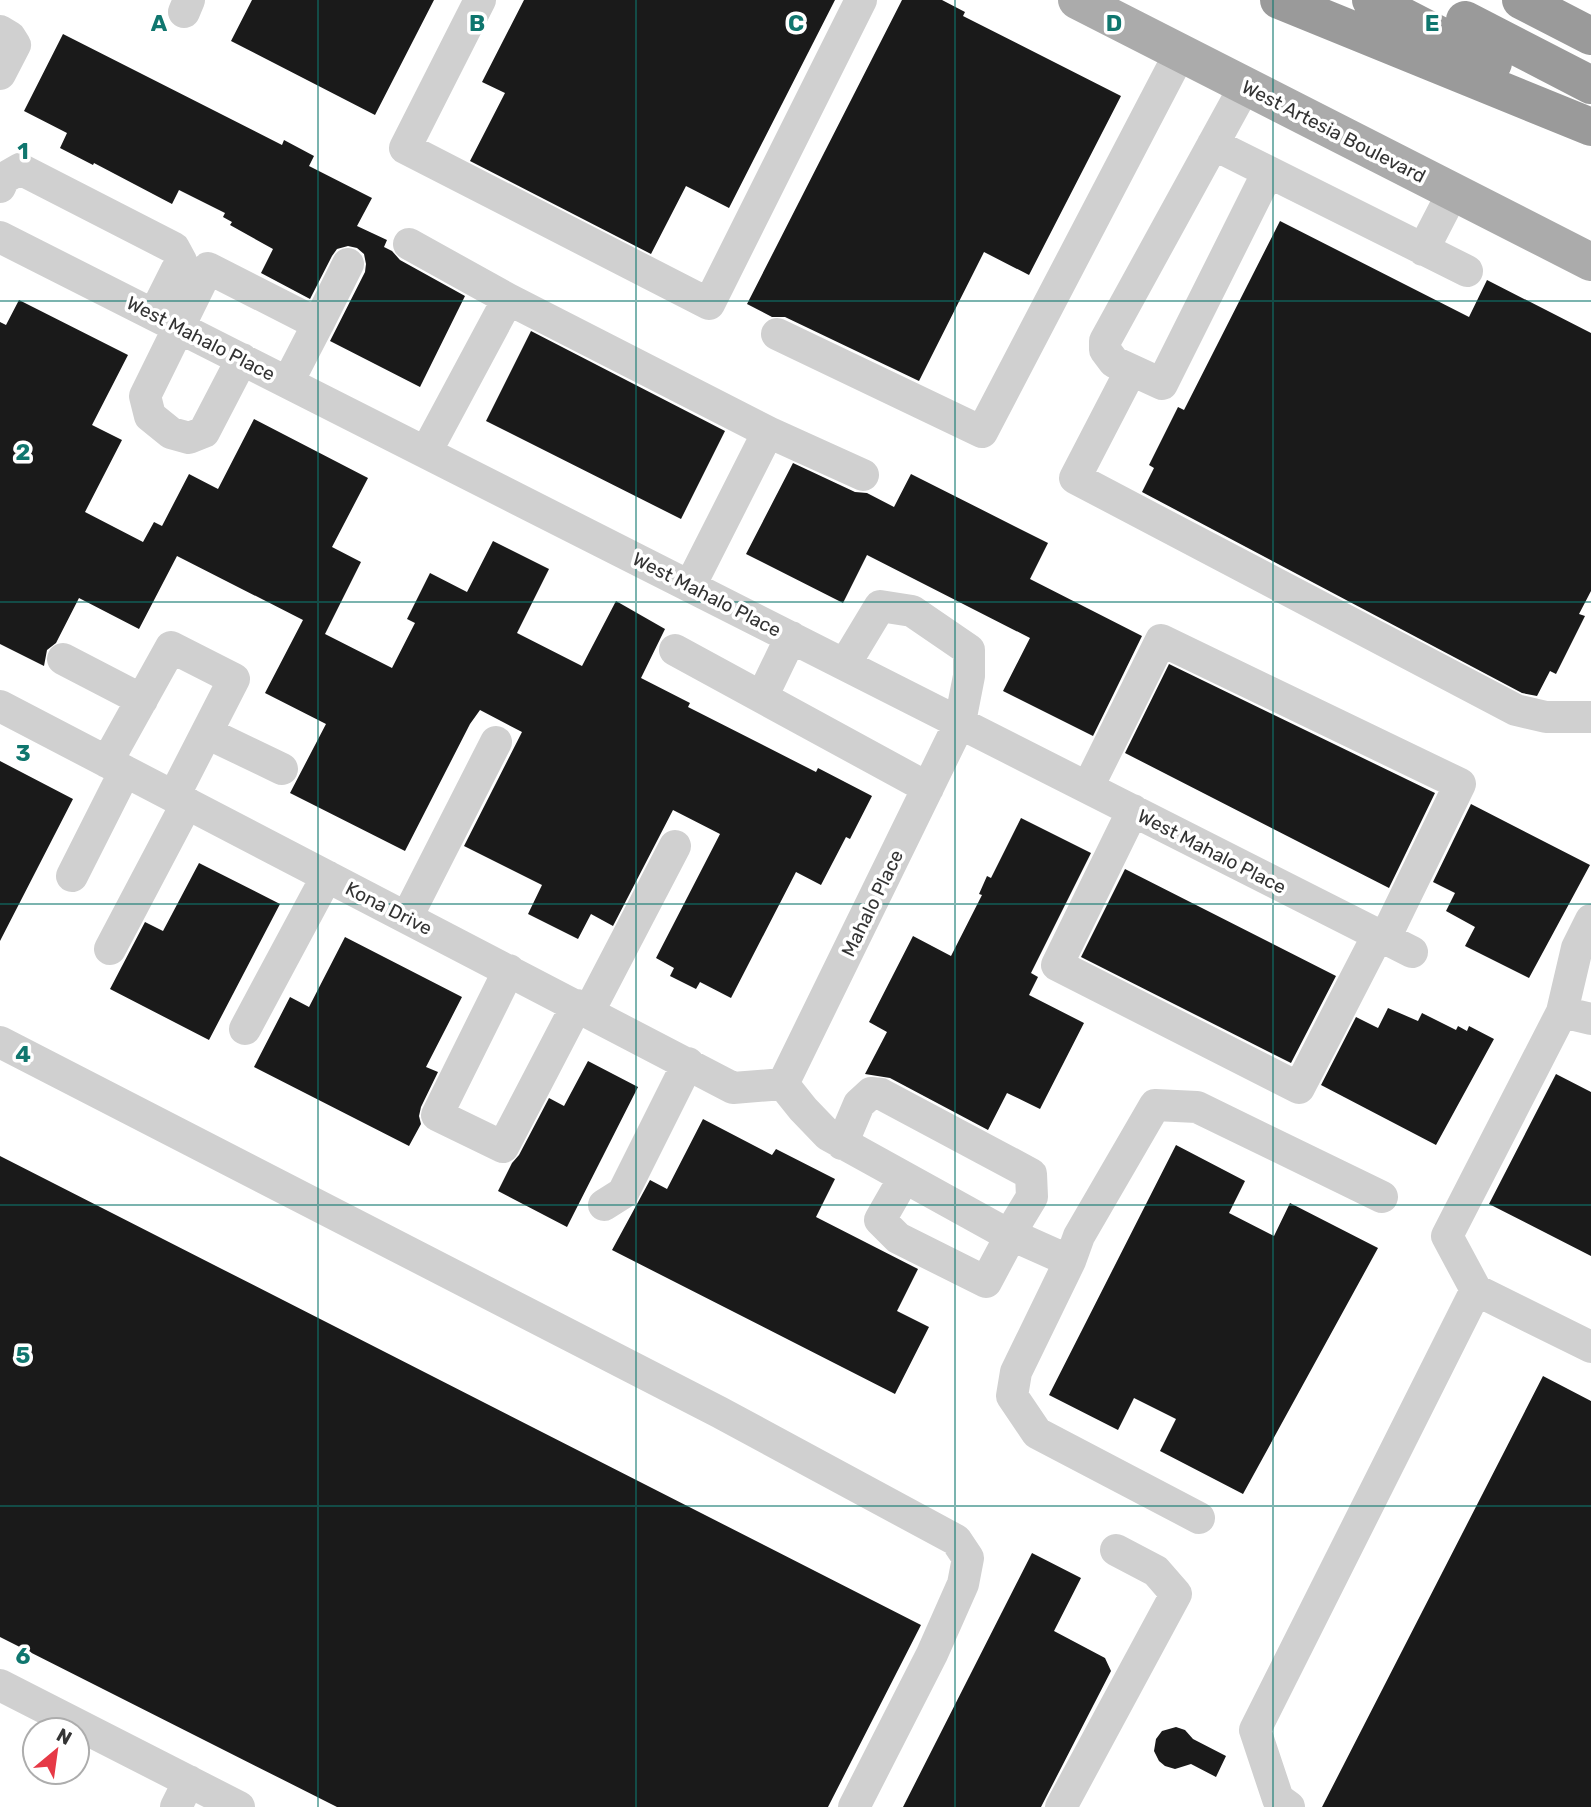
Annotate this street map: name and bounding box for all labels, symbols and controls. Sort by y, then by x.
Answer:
text: A [151,9,168,37]
text: B [469,9,485,37]
text: C [788,9,804,37]
text: D [1106,9,1122,37]
text: E [1425,9,1439,37]
street label: West Artesia Boulevard [1238,75,1429,188]
text: 1 [17,137,29,165]
street label: West Mahalo Place [123,291,279,386]
text: 2 [16,438,30,466]
street label: West Mahalo Place [629,547,785,642]
text: 3 [15,739,31,767]
street label: West Mahalo Place [1134,804,1290,899]
street label: Mahalo Place [837,846,908,961]
street label: Kona Drive [342,877,436,940]
text: 4 [15,1040,31,1068]
text: 5 [16,1341,31,1369]
text: 6 [16,1642,31,1670]
north arrow [21,1716,91,1786]
text: N [52,1723,76,1750]

